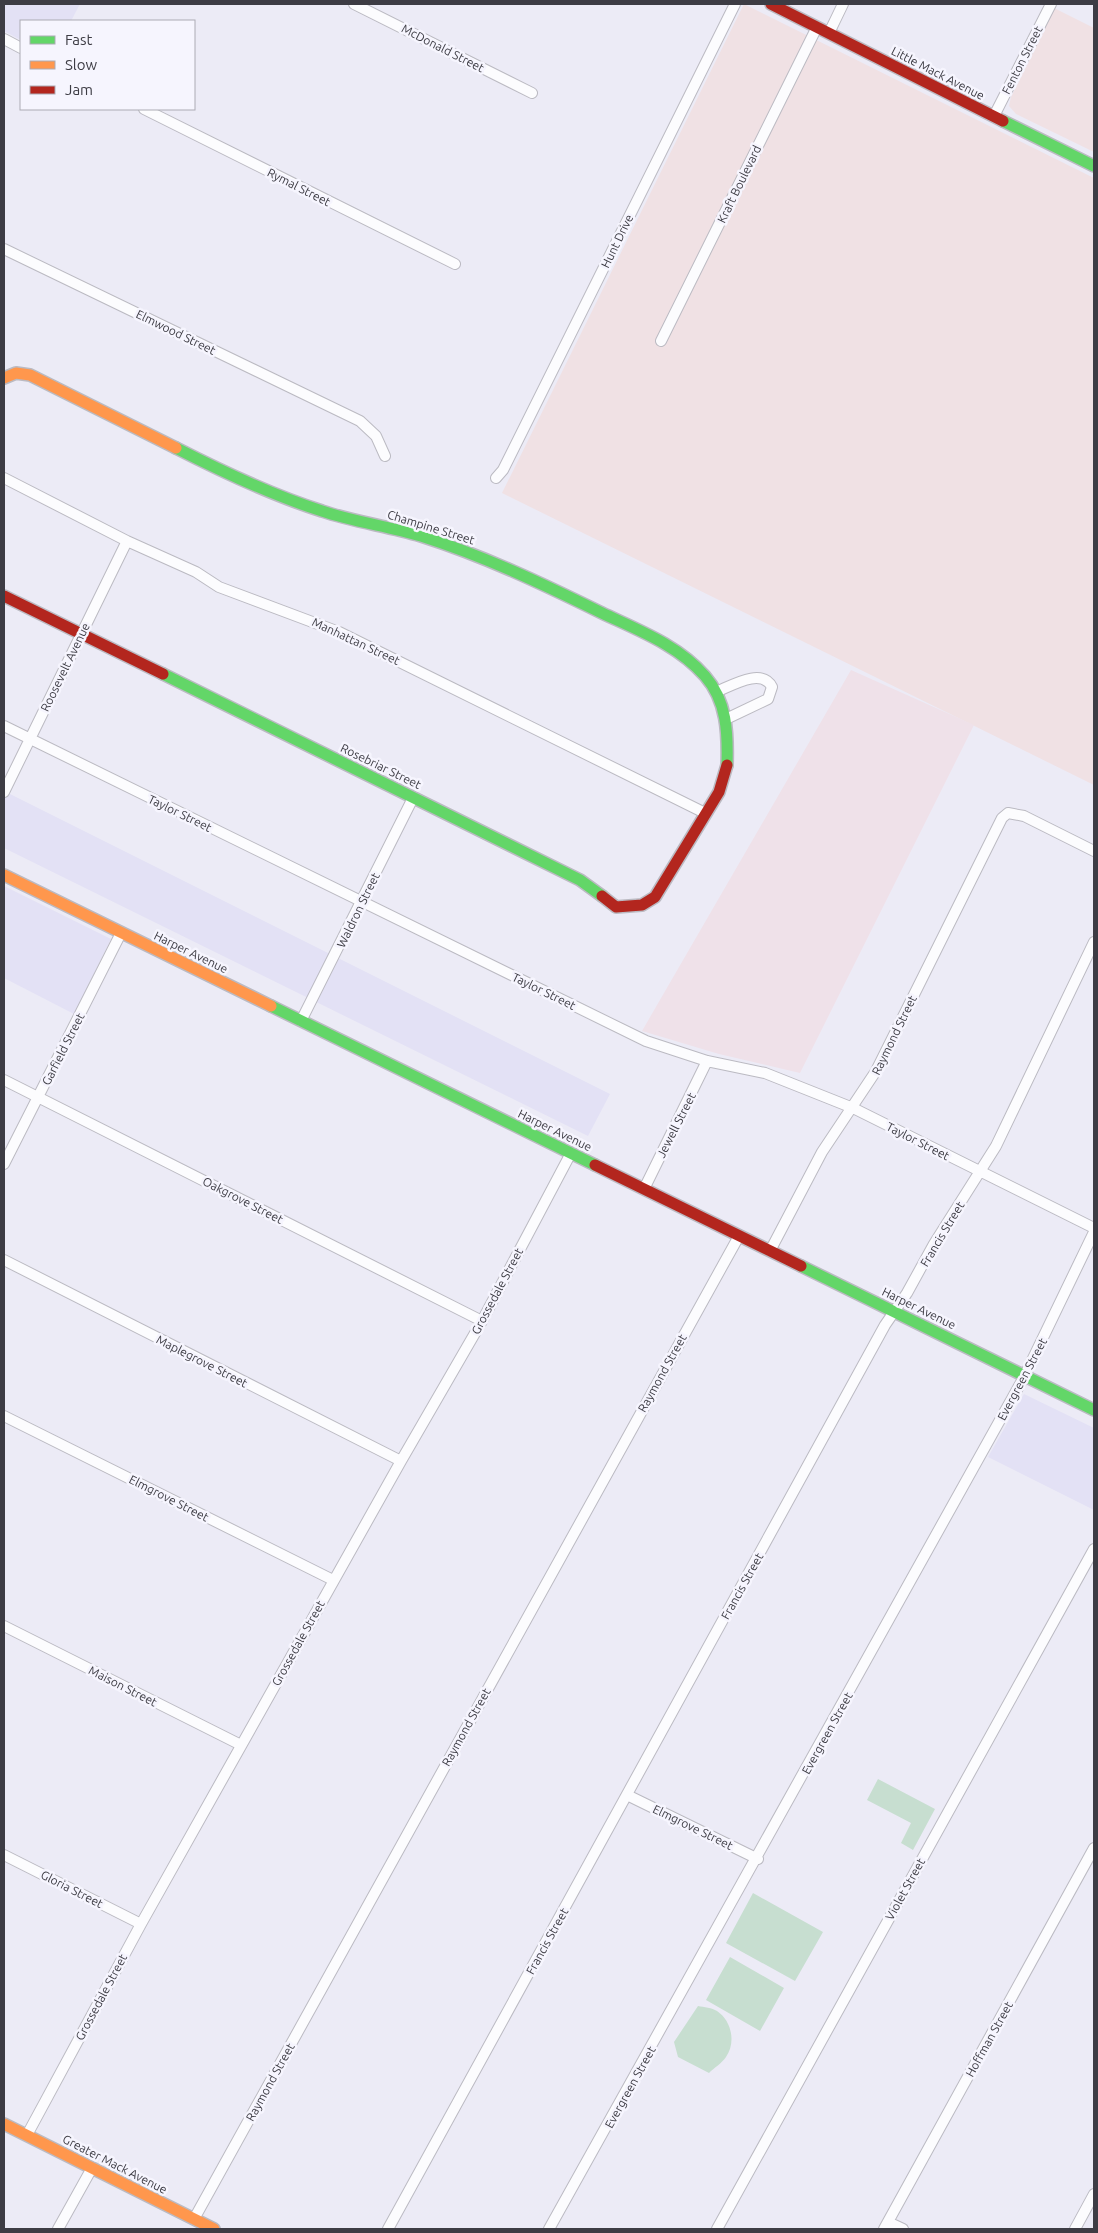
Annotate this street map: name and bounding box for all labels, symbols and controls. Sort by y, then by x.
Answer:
legend [20,20,195,110]
street label: McDonald Street [400,22,487,75]
street label: Fenton Street [999,24,1045,96]
text: Fast [65,31,93,48]
street label: Little Mack Avenue [889,44,987,102]
text: Slow [65,56,98,73]
text: Jam [65,81,93,98]
street label: Kraft Boulevard [715,143,763,225]
street label: Rymal Street [265,165,333,209]
street label: Hunt Drive [598,212,636,270]
street label: Elmwood Street [134,307,218,357]
street label: Champine Street [386,508,476,547]
street label: Manhattan Street [310,615,402,667]
street label: Roosevelt Avenue [38,621,92,713]
street label: Rosebriar Street [339,741,424,791]
street label: Taylor Street [146,792,214,834]
street label: Waldron Street [334,870,382,950]
street label: Harper Avenue [152,929,230,975]
street label: Taylor Street [510,970,578,1012]
street label: Raymond Street [869,993,919,1077]
street label: Garfield Street [39,1011,87,1087]
street label: Jewell Street [654,1090,698,1160]
street label: Harper Avenue [516,1107,594,1153]
street label: Taylor Street [884,1120,952,1163]
street label: Oakgrove Street [201,1174,286,1226]
street label: Francis Street [917,1199,967,1269]
street label: Grossedale Street [469,1245,525,1336]
street label: Harper Avenue [880,1285,958,1331]
street label: Maplegrove Street [154,1332,250,1390]
street label: Raymond Street [635,1332,689,1414]
street label: Evergreen Street [995,1335,1049,1422]
street label: Elmgrove Street [127,1472,211,1524]
street label: Francis Street [718,1550,766,1621]
street label: Grossedale Street [269,1598,327,1688]
street label: Maison Street [87,1663,160,1709]
street label: Raymond Street [439,1686,493,1768]
street label: Evergreen Street [799,1690,855,1776]
street label: Elmgrove Street [651,1802,735,1852]
street label: Violet Street [883,1856,927,1922]
street label: Gloria Street [39,1868,105,1910]
street label: Francis Street [523,1905,571,1976]
street label: Grossedale Street [73,1951,129,2042]
street label: Hoffman Street [963,1999,1015,2079]
street label: Raymond Street [243,2041,297,2123]
street label: Evergreen Street [602,2044,658,2130]
street label: Greater Mack Avenue [61,2132,169,2196]

